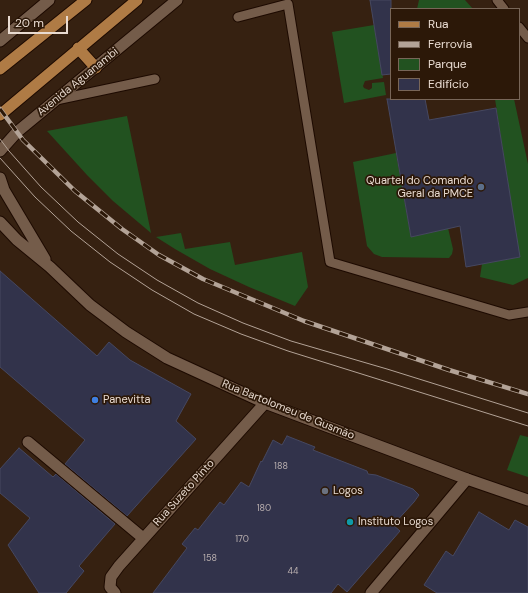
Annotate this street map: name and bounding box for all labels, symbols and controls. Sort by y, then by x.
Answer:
scale bar [10,8,70,34]
legend [390,8,520,100]
text: 20 m [15,15,44,31]
text: Rua [428,16,449,32]
text: Ferrovia [428,36,472,52]
street label: Avenida Aguanambi [35,45,121,119]
text: Parque [428,56,467,72]
text: Edifício [428,76,469,92]
place label: Quartel do Comando Geral da PMCE [366,174,473,200]
marker: Quartel do Comando Geral da PMCE [476,182,486,192]
street label: Rua Bartolomeu de Gusmão [220,377,356,443]
place label: Panevitta [103,393,150,407]
marker: Panevitta [90,395,100,405]
street label: Rua Suzeto Pinto [151,457,217,529]
house number: 188 [274,462,288,472]
place label: Logos [333,484,363,498]
marker: Logos [320,486,330,496]
house number: 180 [257,504,271,514]
place label: Instituto Logos [358,515,433,529]
marker: Instituto Logos [345,517,355,527]
house number: 170 [235,535,249,545]
house number: 158 [203,554,217,564]
house number: 44 [288,567,298,577]

